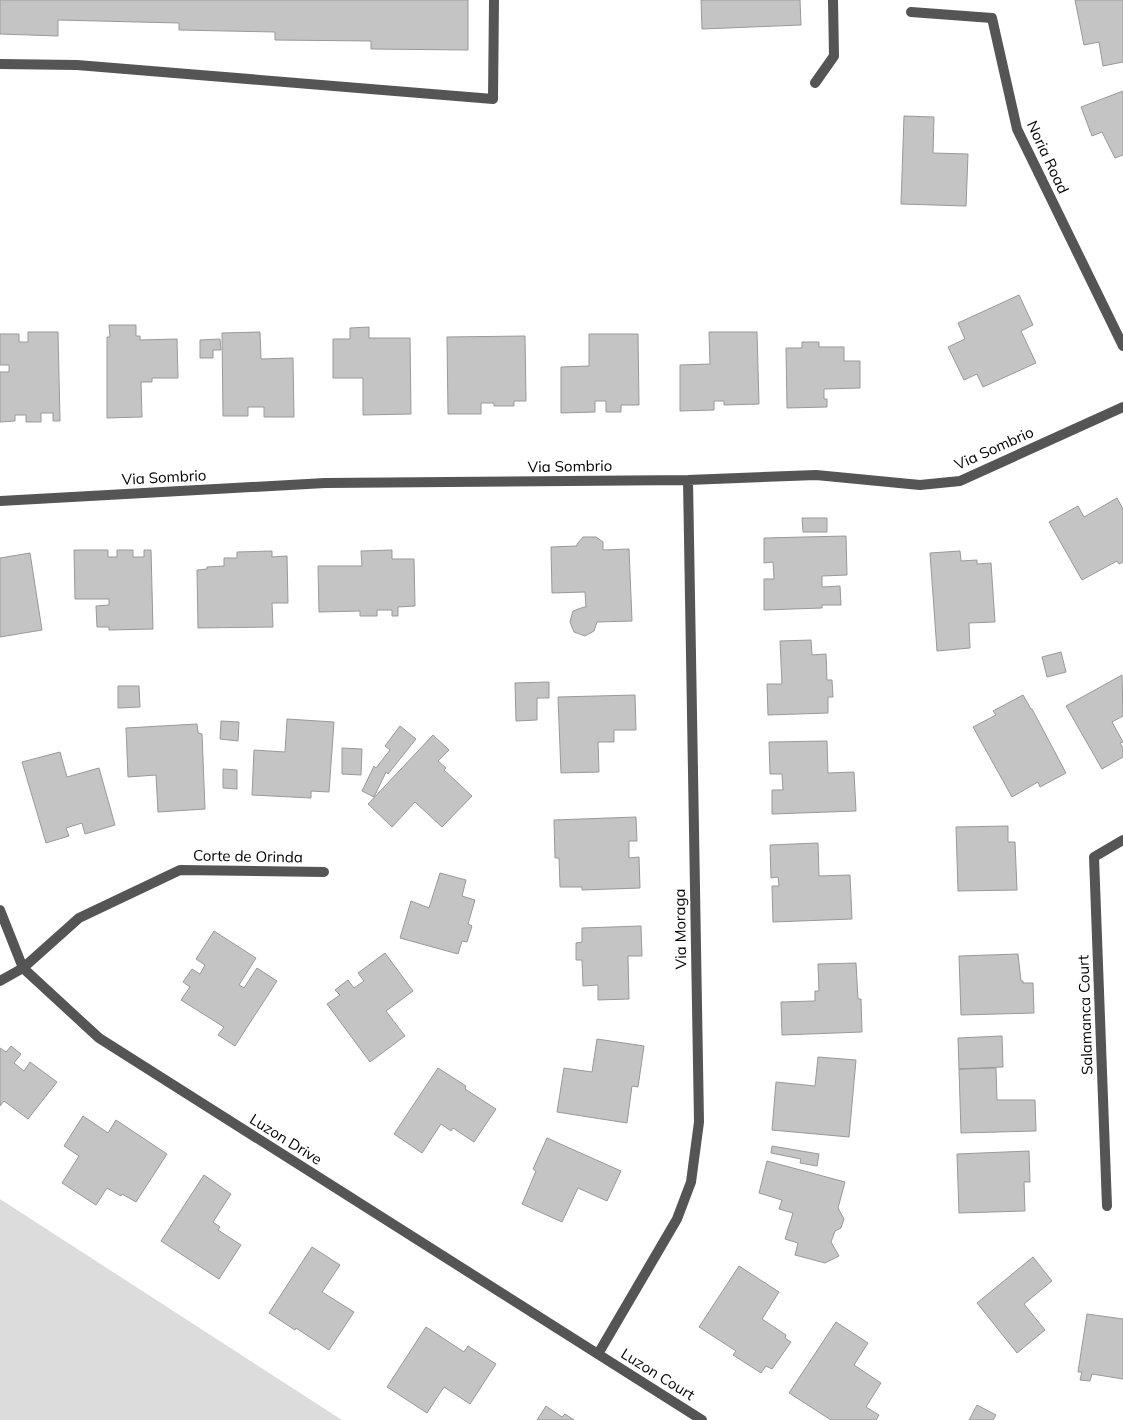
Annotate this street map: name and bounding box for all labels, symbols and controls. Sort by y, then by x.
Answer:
street label: Noria Road [1023,117,1073,197]
street label: Via Sombrio [951,422,1037,474]
street label: Via Sombrio [528,456,612,476]
street label: Via Sombrio [121,465,207,489]
street label: Corte de Orinda [193,846,303,866]
street label: Via Moraga [670,888,690,970]
street label: Salamanca Court [1073,955,1097,1075]
street label: Luzon Drive [246,1109,326,1169]
street label: Luzon Court [618,1344,698,1404]

